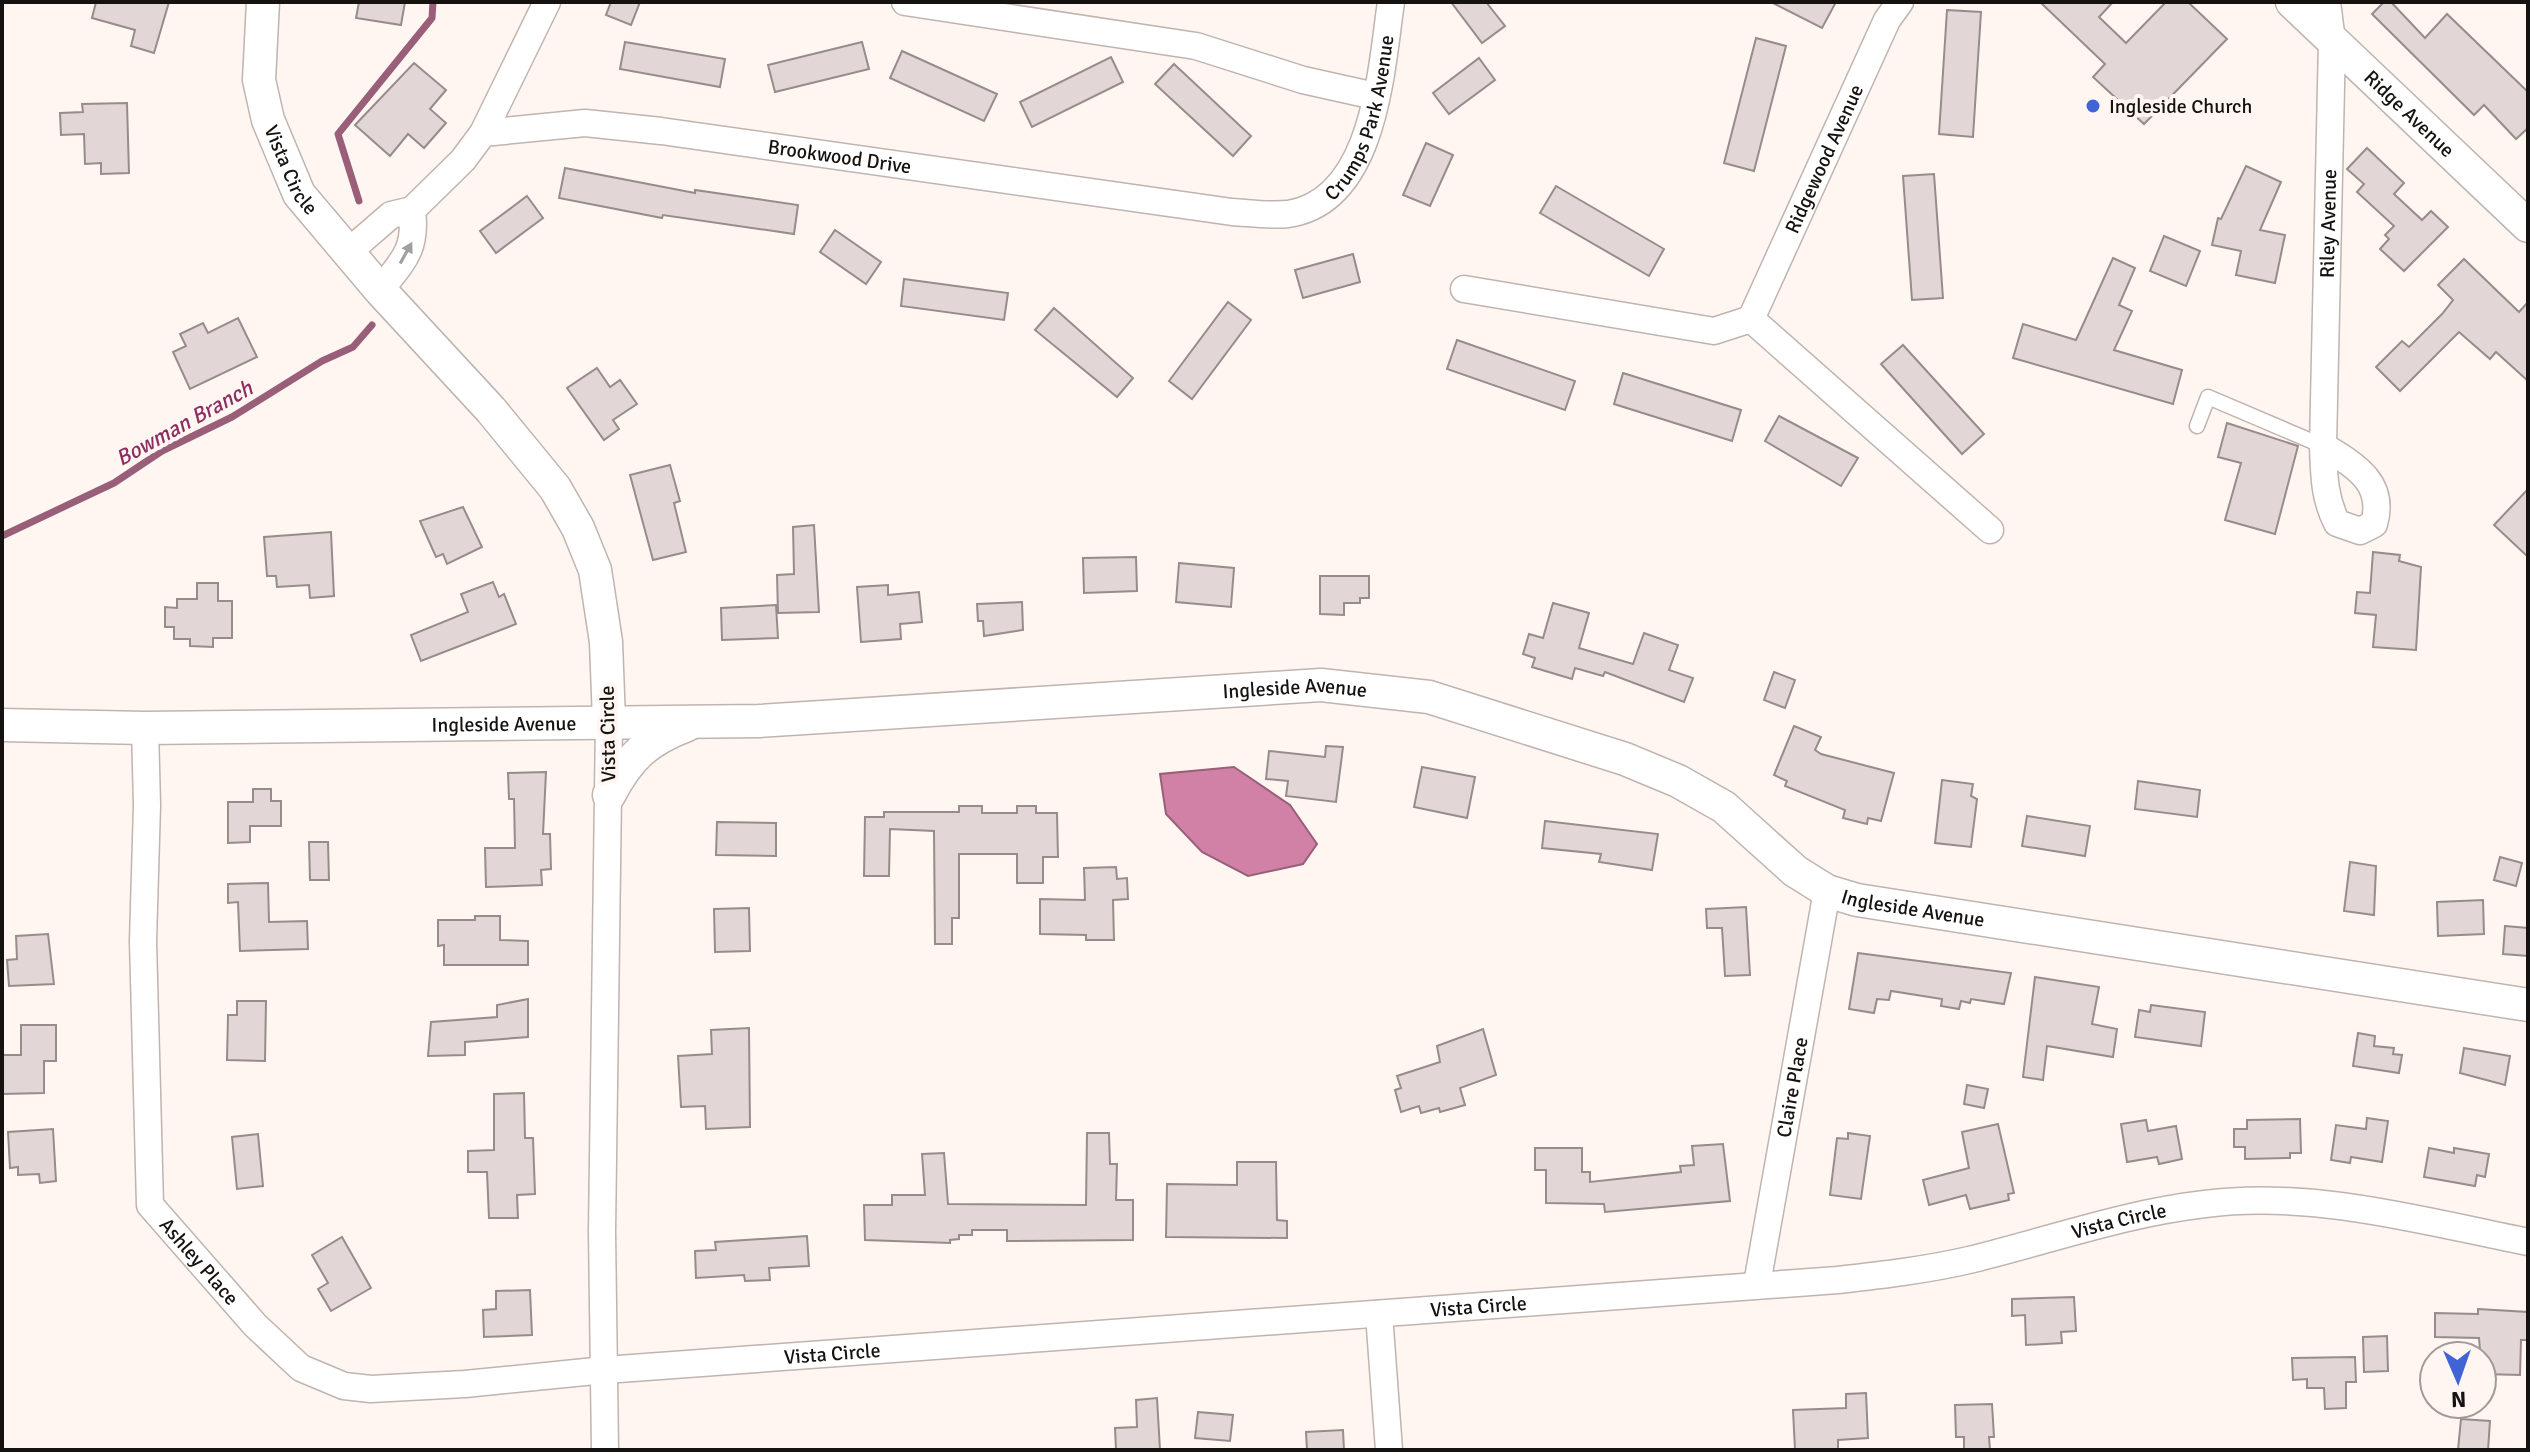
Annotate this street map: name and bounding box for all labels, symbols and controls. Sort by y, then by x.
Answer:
street label: Crumps Park Avenue [1319,33,1399,206]
street label: Ridge Avenue [2359,65,2460,162]
street label: Ridgewood Avenue [1779,80,1869,237]
place label: Ingleside Church [2109,94,2252,119]
marker: Ingleside Church [2084,97,2102,115]
street label: Vista Circle [259,121,323,220]
street label: Brookwood Drive [766,134,913,179]
street label: Riley Avenue [2314,169,2342,278]
one-way arrow [399,242,413,264]
water label: Bowman Branch [111,374,258,472]
street label: Ingleside Avenue [1222,672,1368,704]
street label: Vista Circle [595,685,621,783]
street label: Ingleside Avenue [431,711,577,737]
street label: Ingleside Avenue [1838,883,1986,932]
street label: Claire Place [1771,1035,1813,1139]
street label: Vista Circle [2069,1198,2168,1244]
street label: Ashley Place [154,1213,244,1310]
street label: Vista Circle [1429,1290,1528,1322]
street label: Vista Circle [783,1337,881,1369]
north arrow [2418,1340,2498,1420]
text: N [2451,1386,2467,1413]

